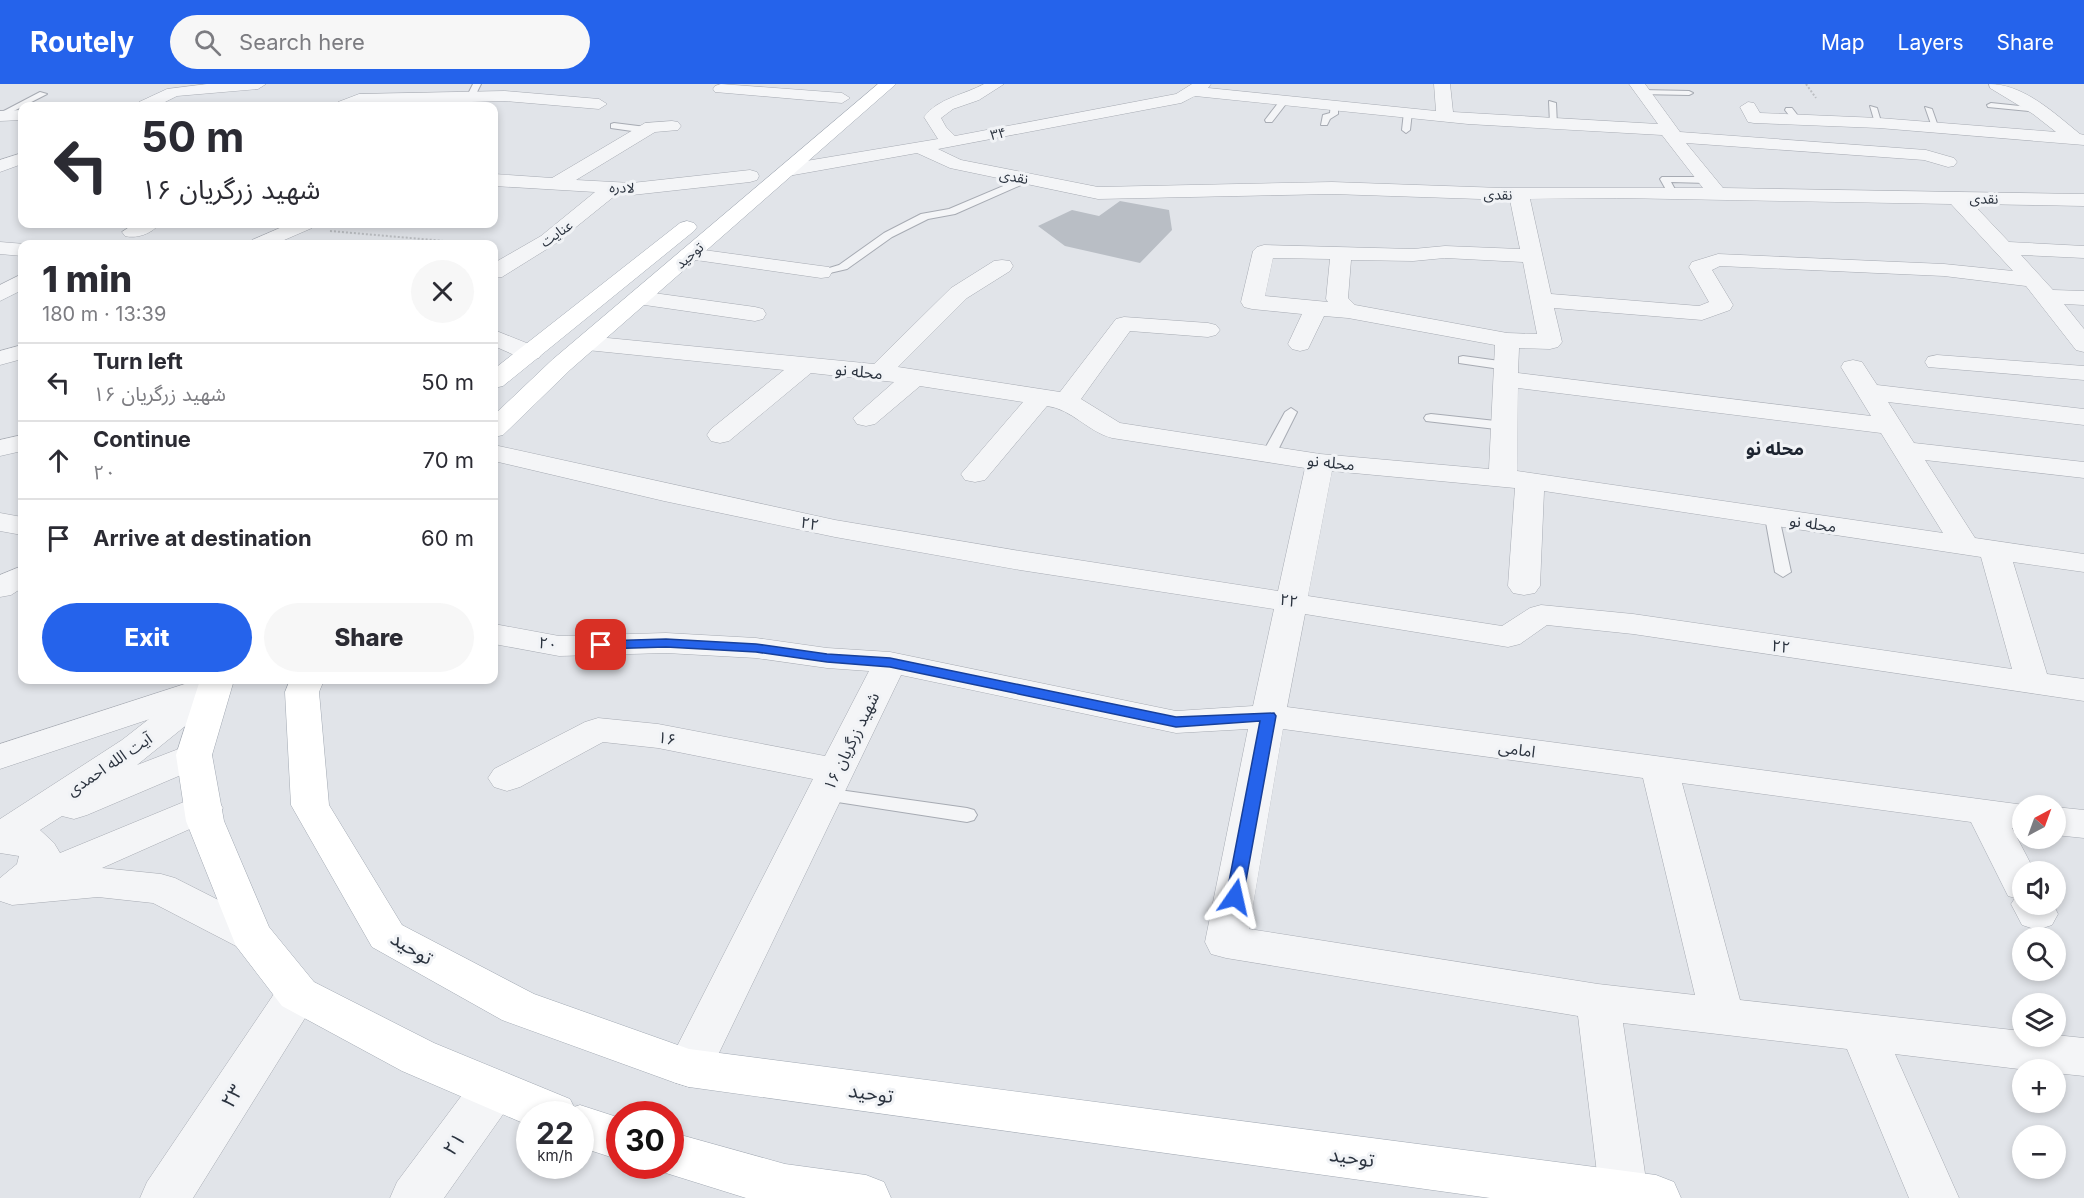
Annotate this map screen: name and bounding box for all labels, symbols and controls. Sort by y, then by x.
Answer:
search box [170,15,590,69]
text: Routely [30,25,134,59]
icon: search [191,26,224,59]
text: Search here [239,29,365,55]
text: Map [1821,30,1865,55]
text: Layers [1898,30,1964,55]
text: Share [1997,30,2054,55]
text: 50 m [141,111,244,162]
street label: ۳۴ [989,123,1007,143]
icon: left [42,126,120,204]
street label: نقدی [998,165,1030,188]
text: ۱۶ شهید زرگریان [141,173,321,206]
street label: لادره [609,178,635,197]
street label: نقدی [1483,185,1513,204]
street label: نقدی [1969,189,1999,208]
street label: عنایت [537,216,575,250]
street label: توحید [671,238,707,273]
text: 1 min [42,257,132,301]
button: close [411,260,474,323]
text: 180 m · 13:39 [42,302,166,326]
text: Turn left [93,348,183,374]
street label: محله نو [834,359,884,383]
icon: left [42,366,75,399]
text: 50 m [421,369,474,395]
text: ۱۶ شهید زرگریان [93,382,226,406]
text: Continue [93,426,191,452]
district label: محله نو [1746,438,1804,459]
icon: ahead [42,444,75,477]
text: 70 m [423,447,474,473]
street label: محله نو [1306,450,1356,474]
text: ۲۰ [93,460,116,484]
street label: محله نو [1788,510,1838,536]
street label: ۲۲ [799,511,821,535]
icon: arrive [42,522,75,555]
text: Arrive at destination [93,525,312,551]
text: 60 m [421,525,474,551]
street label: ۲۲ [1278,589,1300,611]
button: Exit [42,603,252,672]
button: Share [264,603,474,672]
pin [575,619,626,670]
icon: arrive [584,628,617,661]
street label: ۲۰ [538,632,558,654]
street label: ۲۲ [1771,635,1791,657]
street label: ۱۶ شهید زرگریان [819,689,883,793]
street label: آیت الله احمدی [62,727,157,800]
street label: ۱۶ [656,727,678,749]
street label: امامی [1497,737,1537,761]
north arrow [2012,795,2066,849]
map controls [2012,795,2066,1179]
button: sound [2012,861,2066,915]
position arrow [1203,865,1267,929]
street label: توحید [386,926,438,970]
button: search [2012,927,2066,981]
button: layers [2012,993,2066,1047]
button: + [2012,1059,2066,1113]
street label: توحید [847,1078,895,1108]
street label: ۲۳ [216,1080,248,1112]
speed limit sign: 30 [606,1101,684,1179]
text: 22 [536,1115,574,1151]
button: − [2012,1125,2066,1179]
street label: ۲۱ [438,1128,470,1160]
street label: توحید [1328,1142,1376,1172]
text: km/h [537,1146,573,1165]

